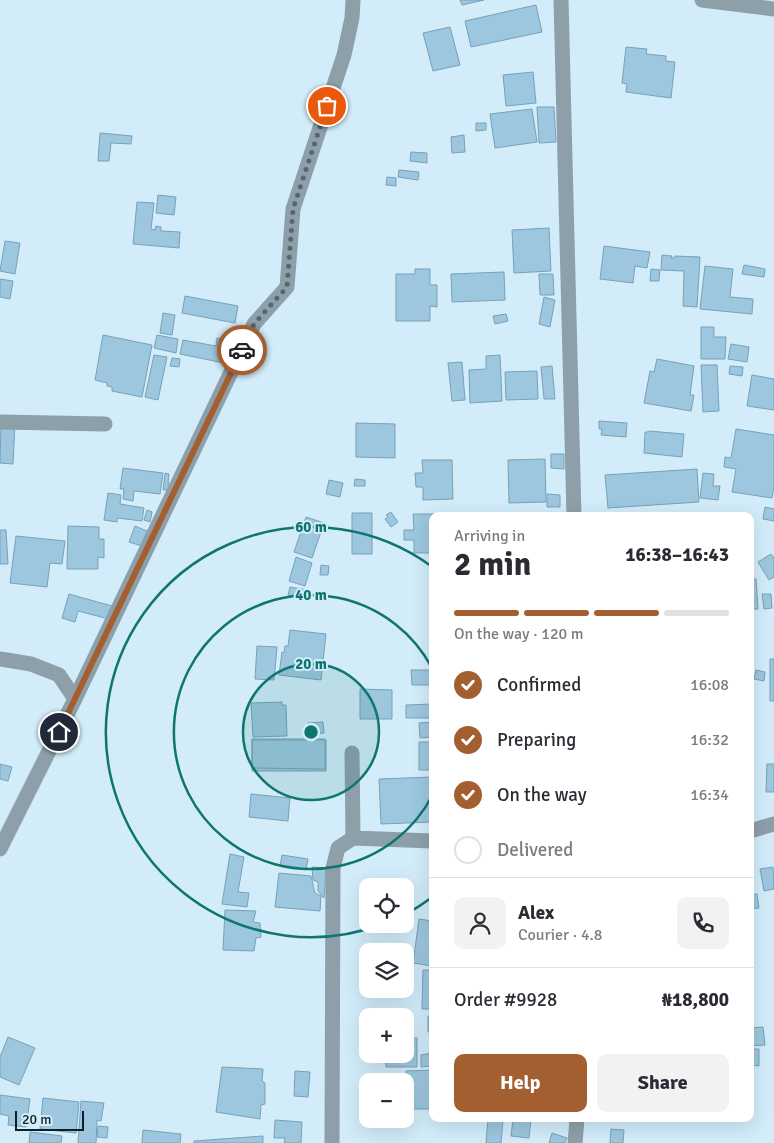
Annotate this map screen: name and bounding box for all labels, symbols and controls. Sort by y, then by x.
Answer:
pin [306,85,348,127]
icon: bag [313,92,341,120]
courier [217,325,267,375]
icon: car [228,336,256,364]
text: 60 m [295,518,327,536]
text: Arriving in [454,526,525,546]
text: 16:38–16:43 [625,543,729,567]
text: 2 min [454,545,531,584]
text: 40 m [295,586,327,604]
text: On the way · 120 m [454,624,584,644]
text: 20 m [295,655,327,673]
icon: check [454,671,482,699]
text: Confirmed [497,673,581,697]
text: 16:08 [690,675,729,695]
pin [38,711,80,753]
icon: home [45,718,73,746]
centre of rings [302,723,320,741]
icon: check [454,726,482,754]
text: Preparing [497,728,576,752]
text: 16:32 [690,730,729,750]
icon: check [454,781,482,809]
text: On the way [497,783,587,807]
text: 16:34 [690,785,729,805]
text: Delivered [497,838,573,862]
map controls [359,878,414,1128]
button: locate [359,878,414,933]
button: person [454,897,506,949]
button: phone [677,897,729,949]
text: Alex [518,901,554,925]
text: Courier · 4.8 [518,925,602,945]
button: layers [359,943,414,998]
text: Order #9928 [454,988,557,1012]
text: ₦18,800 [662,988,729,1012]
button: + [359,1008,414,1063]
button: Help [454,1054,587,1112]
button: Share [597,1054,729,1112]
button: − [359,1073,414,1128]
scale bar [15,1108,84,1131]
text: 20 m [22,1111,51,1128]

